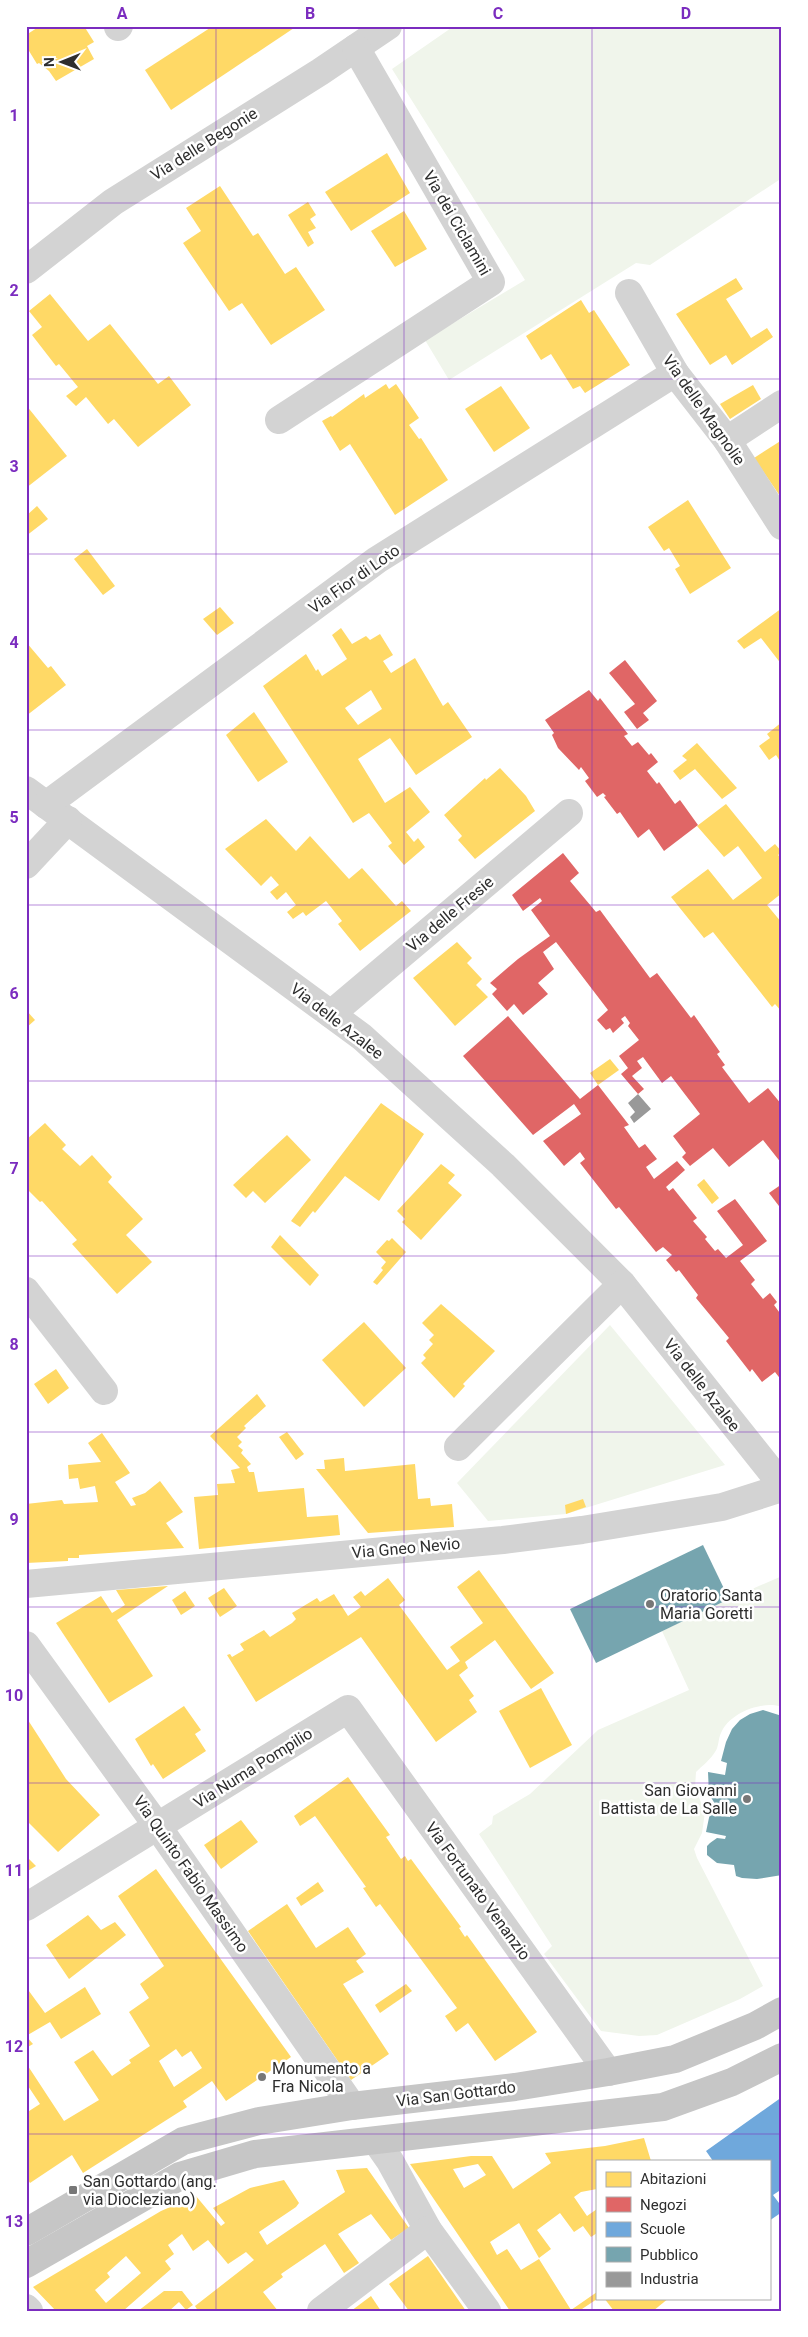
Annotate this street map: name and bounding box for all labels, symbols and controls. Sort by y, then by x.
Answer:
text: A [117,4,128,23]
text: B [305,4,315,23]
text: C [493,4,503,23]
text: D [681,4,691,23]
north arrow [38,38,88,88]
text: N [41,57,57,67]
street label: Via delle Begonie [147,104,261,184]
text: 1 [9,106,19,125]
street label: Via dei Ciclamini [419,167,495,279]
text: 2 [9,281,19,300]
street label: Via delle Magnolie [659,351,749,469]
text: 3 [9,457,19,476]
street label: Via Fior di Loto [305,541,403,617]
text: 4 [9,633,19,652]
text: 5 [9,808,19,827]
street label: Via delle Fresie [403,872,497,956]
street label: Via delle Azalee [287,979,387,1063]
text: 6 [9,984,19,1003]
text: 7 [9,1159,19,1178]
text: 8 [9,1335,19,1354]
street label: Via delle Azalee [660,1335,744,1435]
text: 9 [9,1510,19,1529]
street label: Via Gneo Nevio [351,1534,461,1562]
place label: Oratorio Santa Maria Goretti [660,1586,762,1623]
marker: Oratorio Santa Maria Goretti [644,1598,656,1610]
text: 10 [5,1686,23,1705]
street label: Via Numa Pompilio [190,1724,316,1812]
place label: San Giovanni Battista de La Salle [601,1781,737,1818]
street label: Via Quinto Fabio Massimo [130,1792,252,1956]
marker: San Giovanni Battista de La Salle [741,1793,753,1805]
street label: Via Fortunato Venanzio [422,1818,534,1964]
text: 11 [5,1861,23,1880]
text: 12 [5,2037,23,2056]
place label: Monumento a Fra Nicola [272,2059,371,2096]
marker: Monumento a Fra Nicola [256,2071,268,2083]
street label: Via San Gottardo [395,2077,517,2111]
legend [596,2160,770,2300]
text: Abitazioni [640,2170,707,2188]
place label: San Gottardo (ang. via Diocleziano) [83,2172,217,2209]
marker: San Gottardo (ang. via Diocleziano) [67,2184,79,2196]
text: Negozi [640,2196,687,2214]
text: 13 [5,2212,23,2231]
text: Scuole [640,2220,685,2238]
text: Pubblico [640,2246,698,2264]
text: Industria [640,2270,699,2288]

